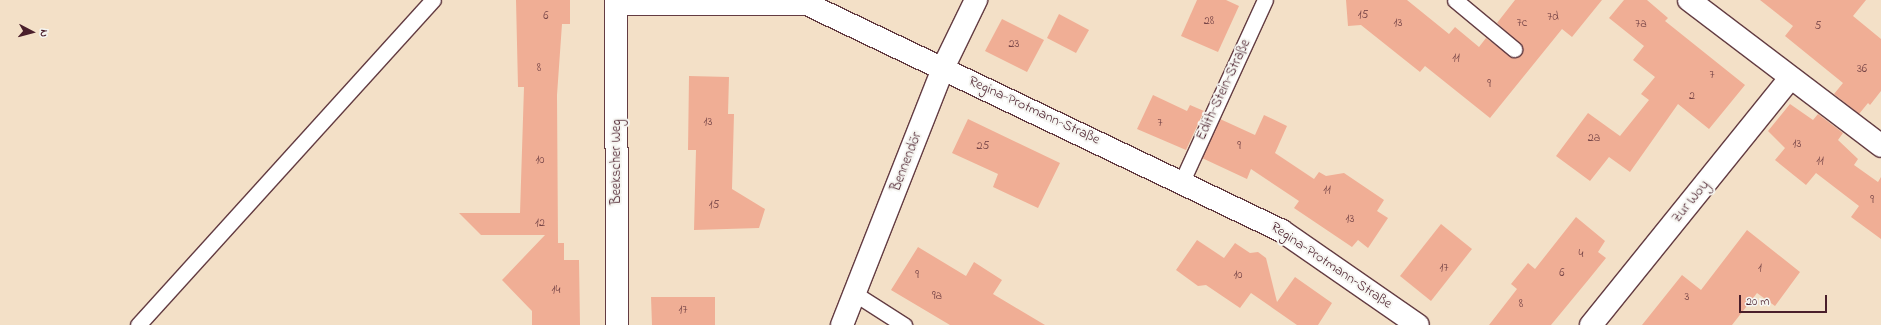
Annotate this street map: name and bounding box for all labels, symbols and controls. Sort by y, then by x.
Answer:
house number: 15 [1358,9,1368,23]
house number: 6 [543,10,549,24]
house number: 7d [1547,11,1559,25]
north arrow [12,12,52,52]
house number: 28 [1204,15,1214,29]
house number: 13 [1394,17,1402,31]
house number: 7c [1517,17,1527,31]
house number: 7a [1635,18,1647,32]
house number: 5 [1815,20,1821,34]
text: N [36,29,52,38]
street label: Edith-Stein-Straße [1193,37,1255,143]
house number: 23 [1009,38,1019,52]
house number: 11 [1452,52,1460,66]
house number: 8 [537,62,541,76]
house number: 36 [1857,63,1867,77]
house number: 7 [1710,69,1714,83]
street label: Regina-Protmann-Straße [966,73,1102,149]
house number: 9 [1487,78,1491,92]
house number: 2 [1689,90,1695,104]
house number: 13 [704,116,712,130]
house number: 7 [1158,117,1162,131]
street label: Beekscher Weg [609,119,625,205]
street label: Bennendör [888,130,926,194]
house number: 2a [1588,132,1600,146]
house number: 13 [1793,138,1801,152]
house number: 25 [977,140,989,154]
house number: 9 [1237,140,1241,154]
house number: 10 [536,154,544,168]
house number: 11 [1816,155,1824,169]
street label: Zur Woy [1669,177,1713,227]
house number: 11 [1323,184,1331,198]
house number: 9 [1870,194,1874,208]
house number: 15 [709,199,719,213]
house number: 13 [1346,213,1354,227]
house number: 12 [535,217,545,231]
street label: Regina-Protmann-Straße [1267,219,1395,313]
house number: 4 [1579,248,1583,262]
house number: 17 [1440,262,1448,276]
house number: 1 [1758,262,1762,276]
house number: 6 [1559,267,1565,281]
house number: 9 [915,269,919,283]
house number: 10 [1234,269,1242,283]
house number: 14 [552,284,560,298]
scale bar [1741,287,1829,313]
house number: 9a [932,290,942,304]
house number: 3 [1685,291,1689,305]
text: 20 m [1746,293,1769,311]
house number: 8 [1519,298,1523,312]
house number: 17 [679,304,687,318]

